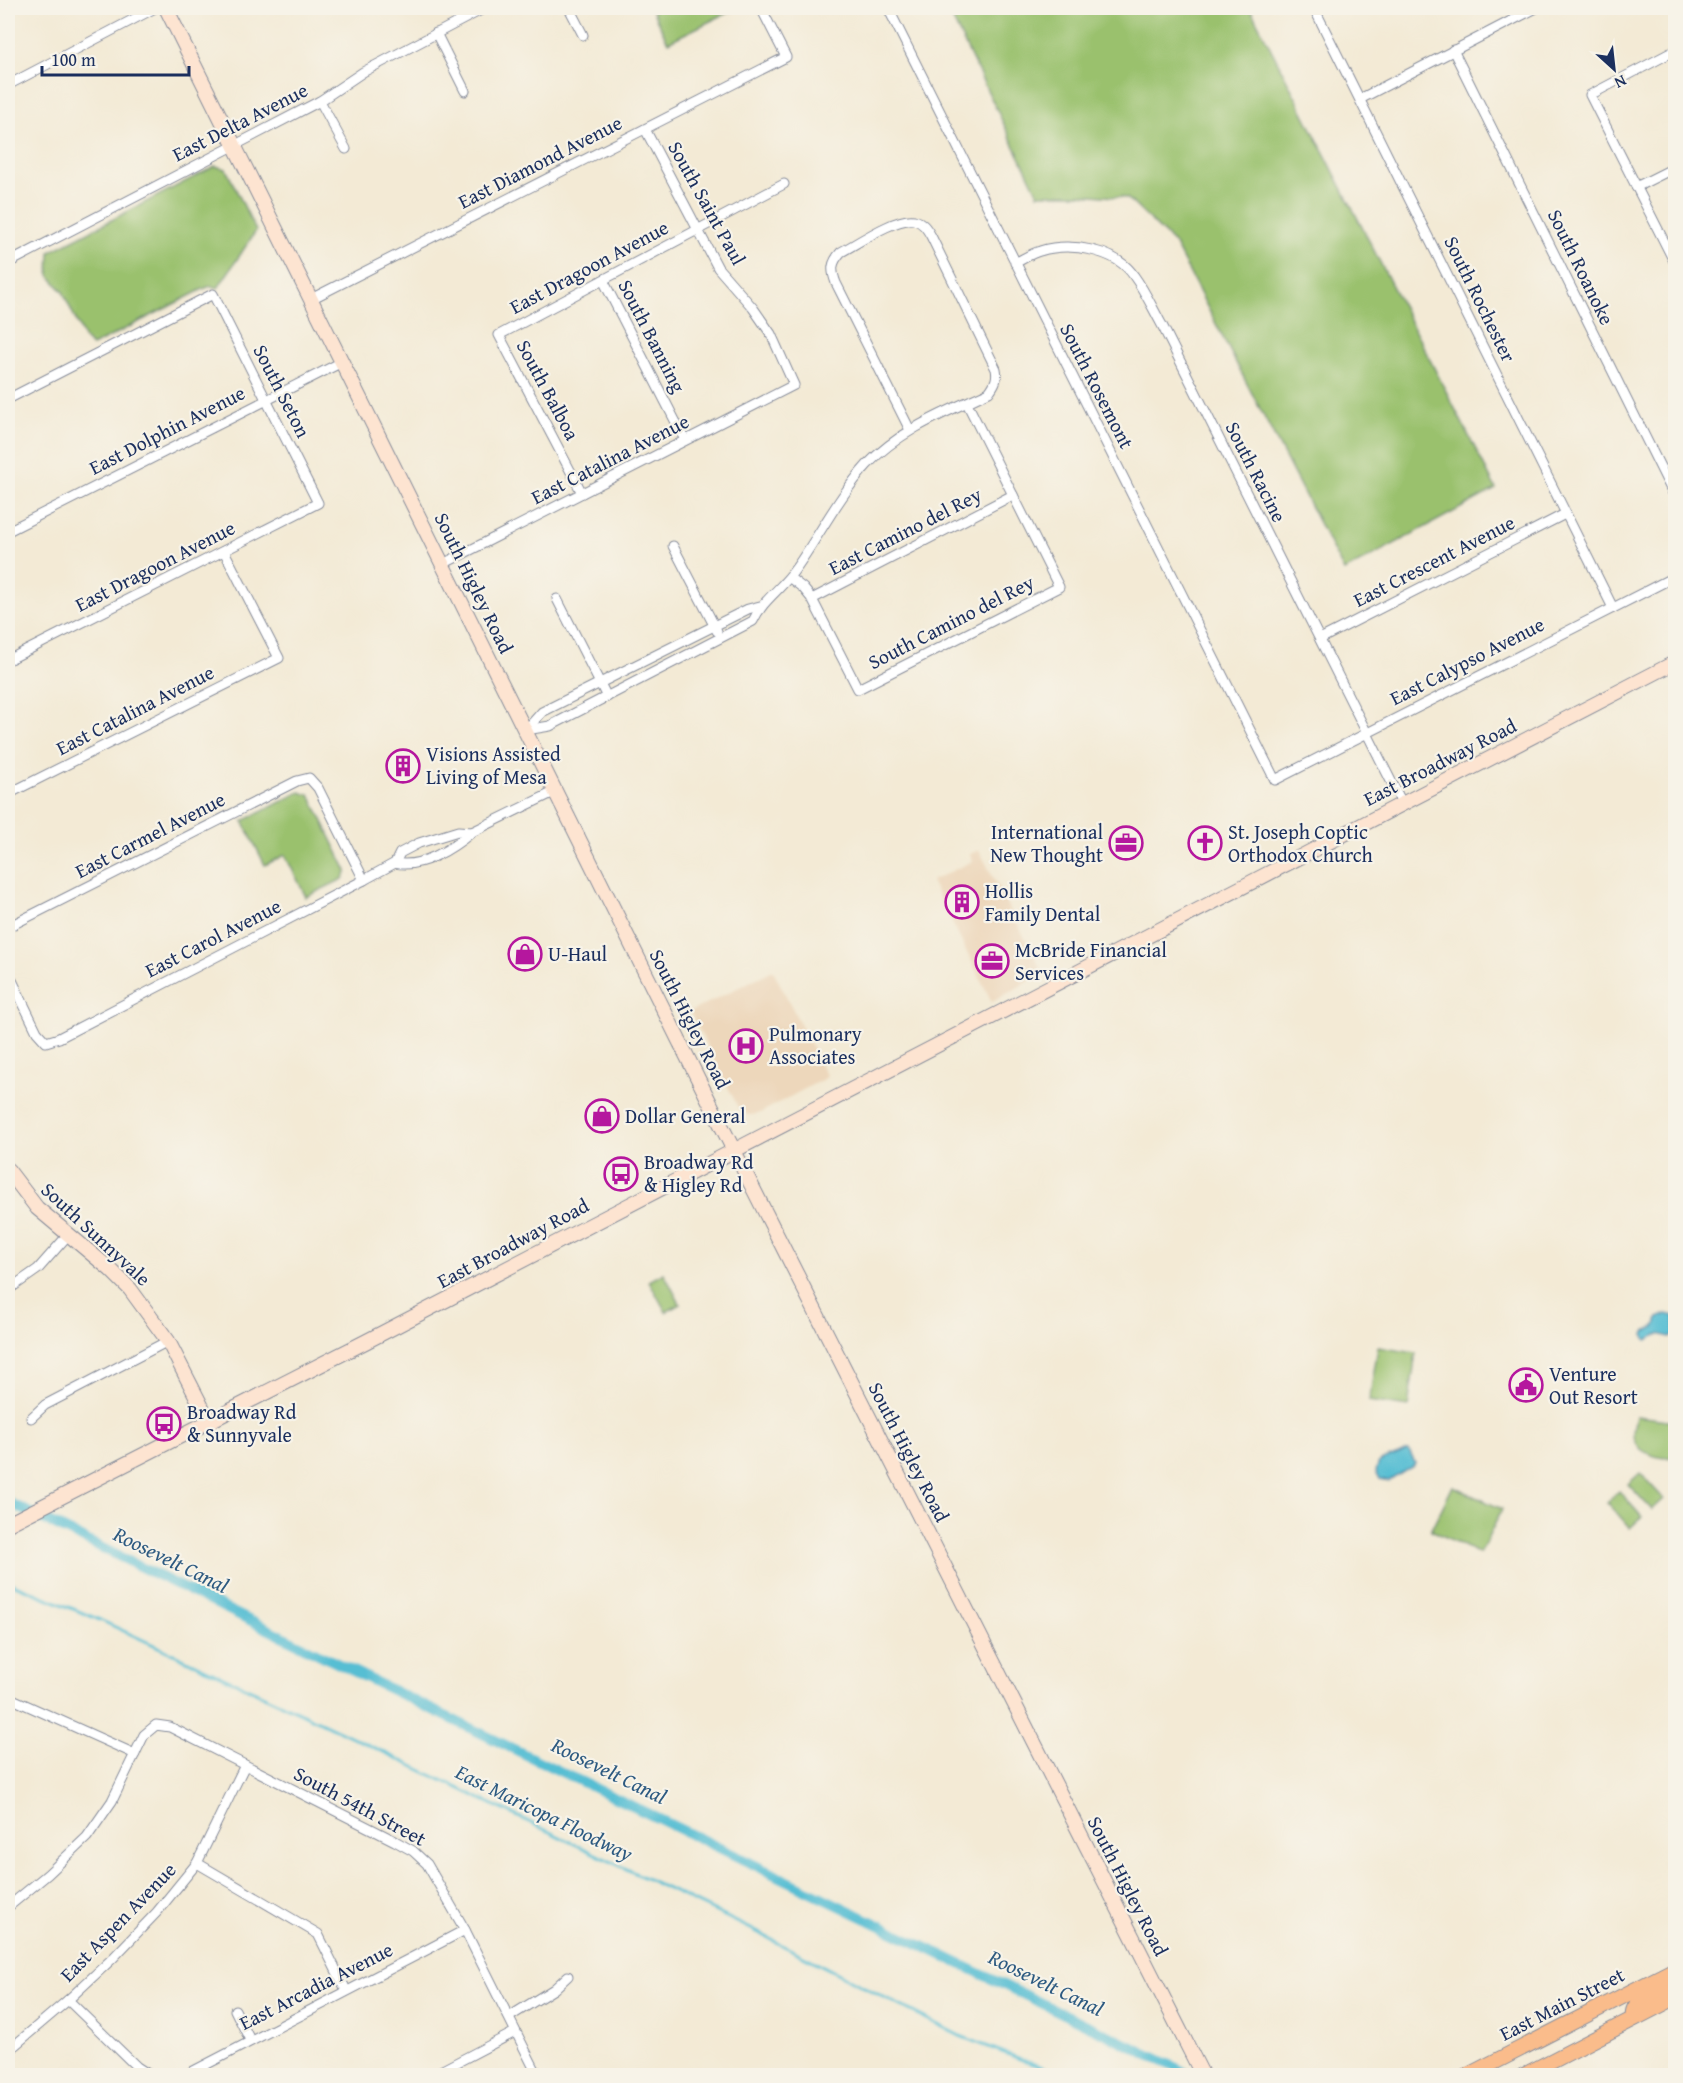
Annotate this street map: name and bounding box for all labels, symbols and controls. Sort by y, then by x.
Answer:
scale bar [42,39,189,77]
north arrow [1584,39,1644,99]
text: 100 m [51,46,96,73]
text: N [1610,69,1631,96]
street label: East Delta Avenue [167,75,313,168]
street label: East Diamond Avenue [453,108,627,215]
street label: South Saint Paul [661,136,754,270]
street label: South Roanoke [1541,204,1622,329]
street label: East Dragoon Avenue [504,212,673,321]
street label: South Rochester [1437,231,1524,367]
street label: South Banning [611,274,693,397]
street label: South Rosemont [1053,318,1142,454]
street label: South Balboa [510,334,587,446]
street label: South Seton [247,339,318,442]
street label: East Dolphin Avenue [84,378,250,481]
street label: East Catalina Avenue [526,406,694,511]
street label: South Racine [1219,416,1294,527]
street label: East Camino del Rey [823,479,986,582]
street label: South Higley Road [428,507,521,658]
street label: East Crescent Avenue [1348,507,1519,614]
street label: East Dragoon Avenue [70,513,240,618]
street label: South Camino del Rey [863,567,1039,676]
street label: East Calypso Avenue [1385,609,1549,712]
street label: East Catalina Avenue [51,657,219,762]
street label: East Broadway Road [1358,710,1522,813]
place label: Visions Assisted Living of Mesa [426,739,561,791]
building icon: Visions Assisted Living of Mesa [385,748,421,784]
street label: East Carmel Avenue [70,784,230,885]
place label: International New Thought [990,817,1103,869]
place label: St. Joseph Coptic Orthodox Church [1228,817,1373,869]
office icon: International New Thought [1108,825,1144,861]
church icon: St. Joseph Coptic Orthodox Church [1187,825,1223,861]
place label: Hollis Family Dental [985,876,1101,928]
building icon: Hollis Family Dental [944,884,980,920]
street label: East Carol Avenue [140,891,286,984]
place label: McBride Financial Services [1015,935,1167,987]
shop icon: U-Haul [507,936,543,972]
place label: U-Haul [548,939,608,968]
office icon: McBride Financial Services [974,943,1010,979]
street label: South Higley Road [643,944,738,1094]
place label: Pulmonary Associates [769,1019,862,1071]
hospital icon: Pulmonary Associates [728,1028,764,1064]
shop icon: Dollar General [584,1098,620,1134]
place label: Dollar General [625,1101,746,1130]
place label: Broadway Rd & Higley Rd [644,1147,754,1199]
bus stop icon: Broadway Rd & Higley Rd [603,1156,639,1192]
street label: South Sunnyvale [35,1175,158,1292]
street label: East Broadway Road [432,1190,594,1295]
place label: Venture Out Resort [1549,1359,1638,1411]
public building icon: Venture Out Resort [1508,1367,1544,1403]
street label: South Higley Road [862,1377,957,1527]
place label: Broadway Rd & Sunnyvale [187,1397,297,1449]
bus stop icon: Broadway Rd & Sunnyvale [146,1406,182,1442]
water label: Roosevelt Canal [108,1518,234,1601]
water label: Roosevelt Canal [546,1729,672,1812]
water label: East Maricopa Floodway [449,1756,638,1869]
street label: South 54th Street [289,1758,432,1853]
street label: South Higley Road [1081,1811,1176,1961]
street label: East Aspen Avenue [53,1855,182,1988]
street label: East Arcadia Avenue [234,1934,398,2037]
water label: Roosevelt Canal [983,1941,1109,2024]
street label: East Main Street [1494,1960,1629,2047]

